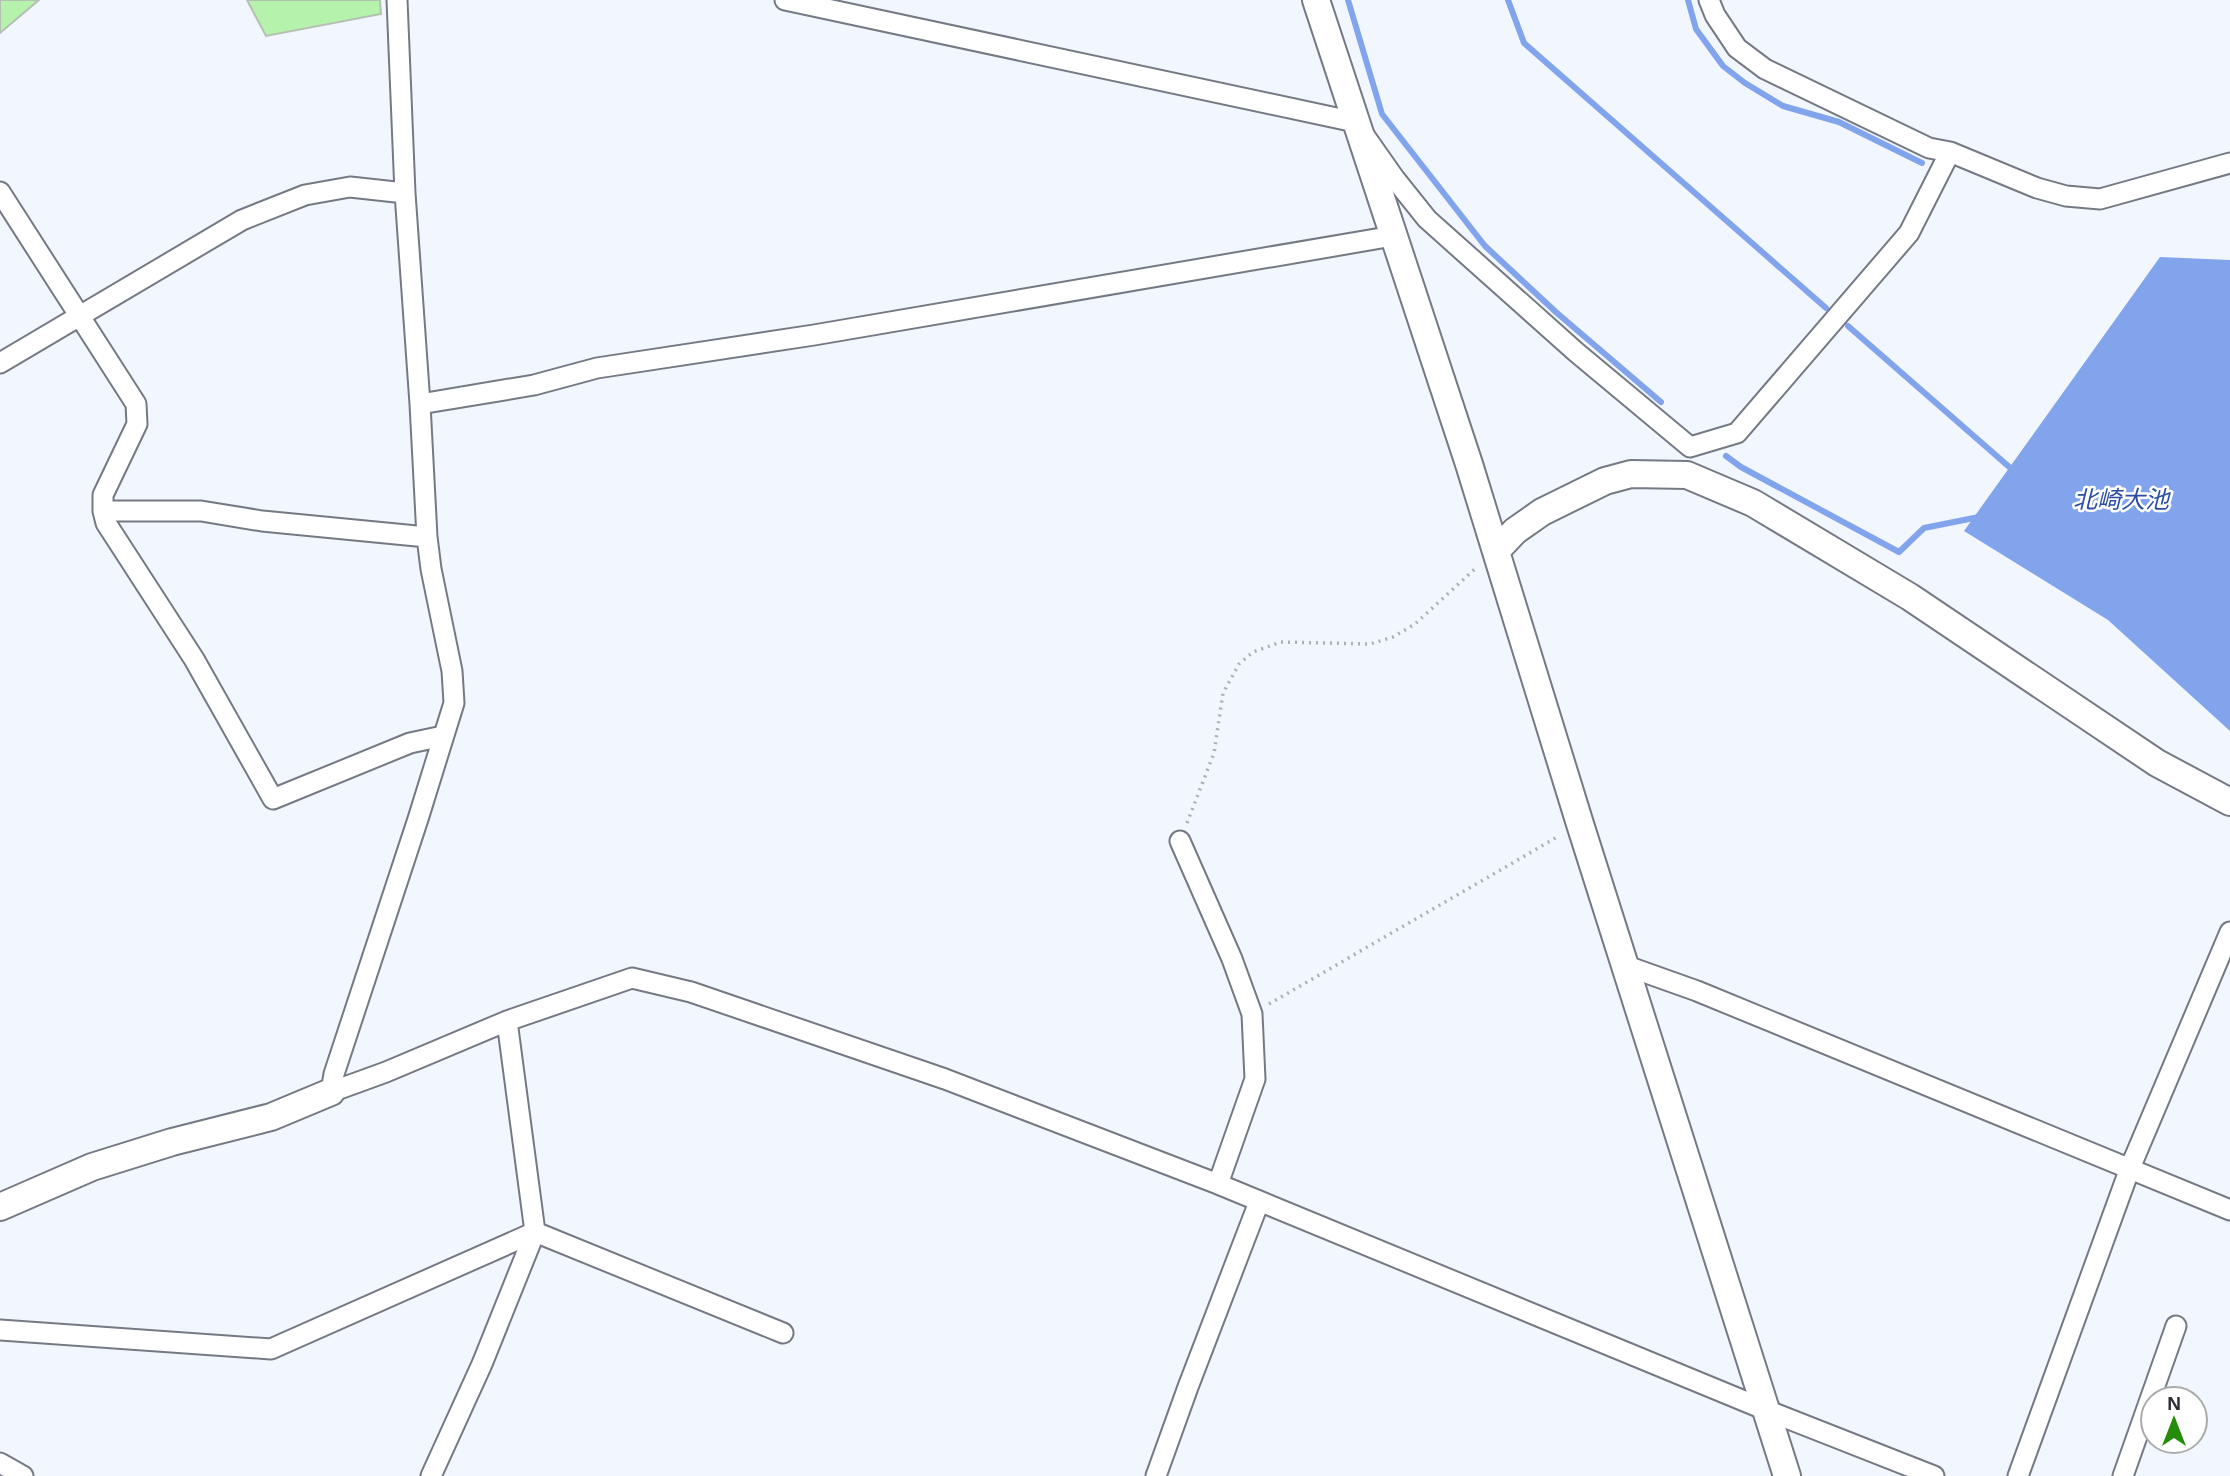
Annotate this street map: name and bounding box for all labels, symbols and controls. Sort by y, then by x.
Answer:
water label: 北崎大池 [2073,486,2171,513]
north arrow [2139,1385,2209,1455]
text: N [2167,1393,2181,1414]

